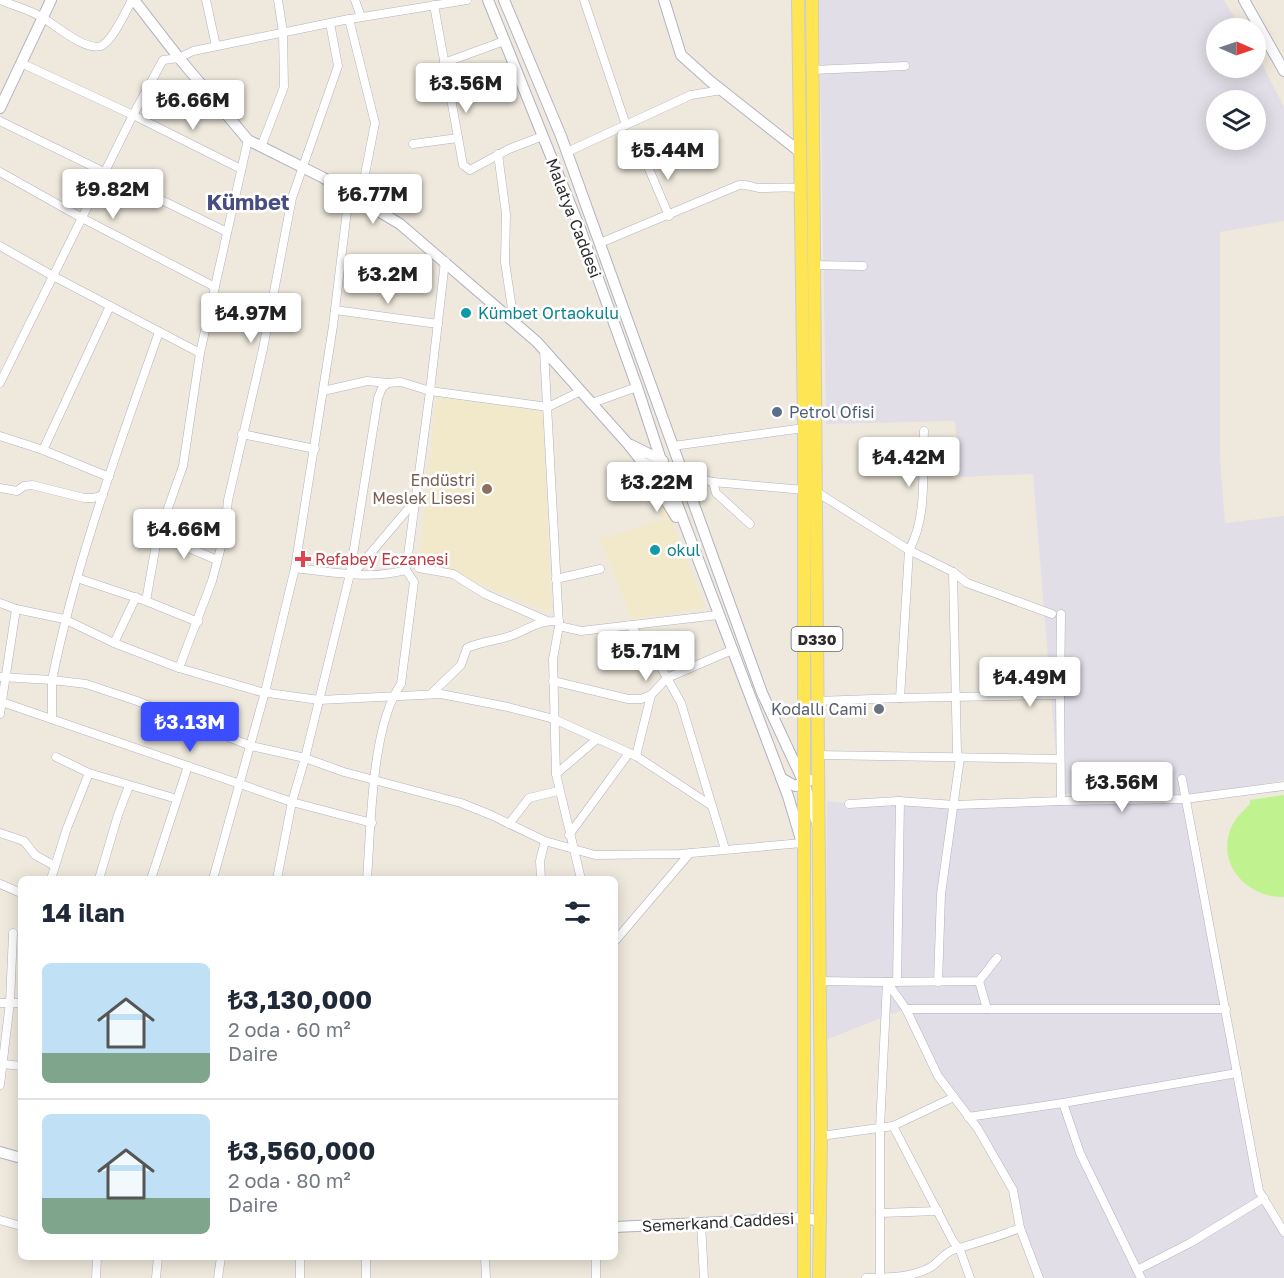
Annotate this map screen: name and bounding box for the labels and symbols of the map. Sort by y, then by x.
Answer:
north arrow [1206,18,1266,78]
pin: ₺3.56M [417,63,515,114]
pin: ₺6.66M [144,80,242,131]
pin: ₺5.44M [619,130,717,181]
street label: Malatya Caddesi [542,155,606,281]
pin: ₺9.82M [64,169,162,220]
pin: ₺6.77M [324,174,422,225]
district label: Kümbet [206,188,290,215]
pin: ₺3.2M [346,254,430,305]
pin: ₺4.97M [202,293,300,344]
place label: Kümbet Ortaokulu [478,303,619,323]
marker: Kümbet Ortaokulu [459,306,473,320]
place label: Petrol Ofisi [789,402,875,422]
marker: Petrol Ofisi [770,405,784,419]
pin: ₺4.42M [860,437,958,488]
pin: ₺3.22M [608,462,706,513]
place label: Endüstri Meslek Lisesi [372,470,475,508]
marker: Endüstri Meslek Lisesi [480,482,494,496]
pin: ₺4.66M [135,509,233,560]
place label: okul [667,540,700,560]
marker: okul [648,543,662,557]
place label: Refabey Eczanesi [315,549,449,569]
marker: Refabey Eczanesi [296,552,310,566]
road number: D330 [792,627,842,651]
pin: ₺5.71M [597,631,695,682]
pin: ₺4.49M [981,657,1079,708]
place label: Kodallı Cami [771,699,867,719]
pin: ₺3.13M [141,702,239,753]
marker: Kodallı Cami [872,702,886,716]
pin: ₺3.56M [1073,762,1171,813]
street label: Semerkand Caddesi [641,1208,795,1236]

